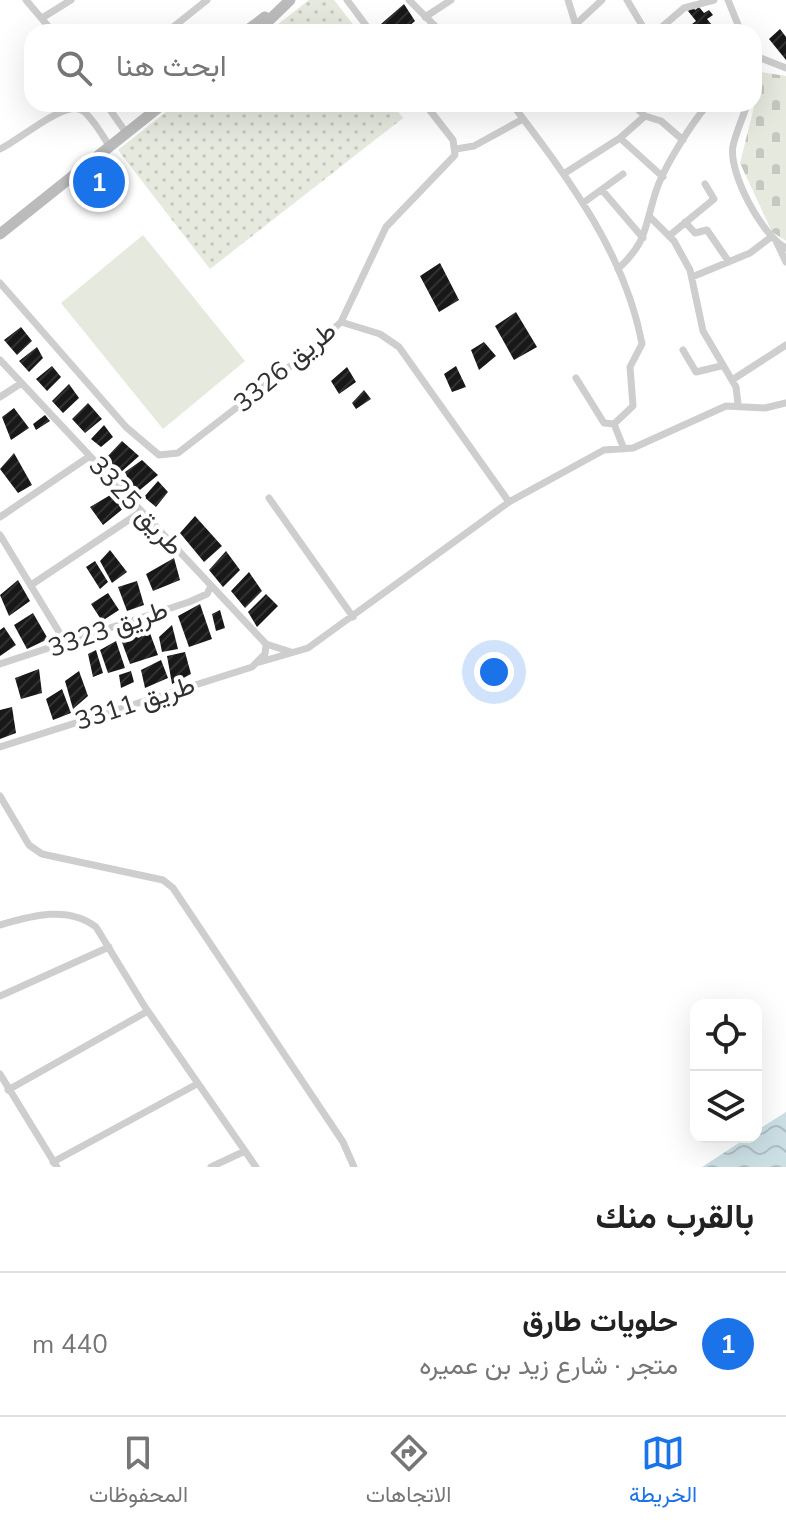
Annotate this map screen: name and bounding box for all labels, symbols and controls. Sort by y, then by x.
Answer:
search box [24,24,762,112]
icon: search [52,46,96,90]
text: ابحث هنا [116,46,227,87]
pin: 1 [73,152,125,212]
street label: طريق 3326 [226,314,344,420]
street label: طريق 3325 [81,449,191,563]
street label: طريق 3323 [44,592,172,666]
your location [474,652,514,692]
street label: طريق 3311 [71,667,199,739]
map controls [690,999,762,1143]
button: locate [690,999,762,1071]
button: layers [690,1071,762,1143]
text: بالقرب منك [596,1194,754,1240]
text: حلويات طارق [522,1301,678,1342]
text: 440 m [32,1327,108,1362]
text: 1 [720,1327,736,1362]
text: متجر · شارع زيد بن عميره [419,1348,678,1383]
tab: المحفوظات [89,1431,188,1514]
tab: الاتجاهات [366,1431,451,1514]
tab: الخريطة [629,1431,697,1514]

